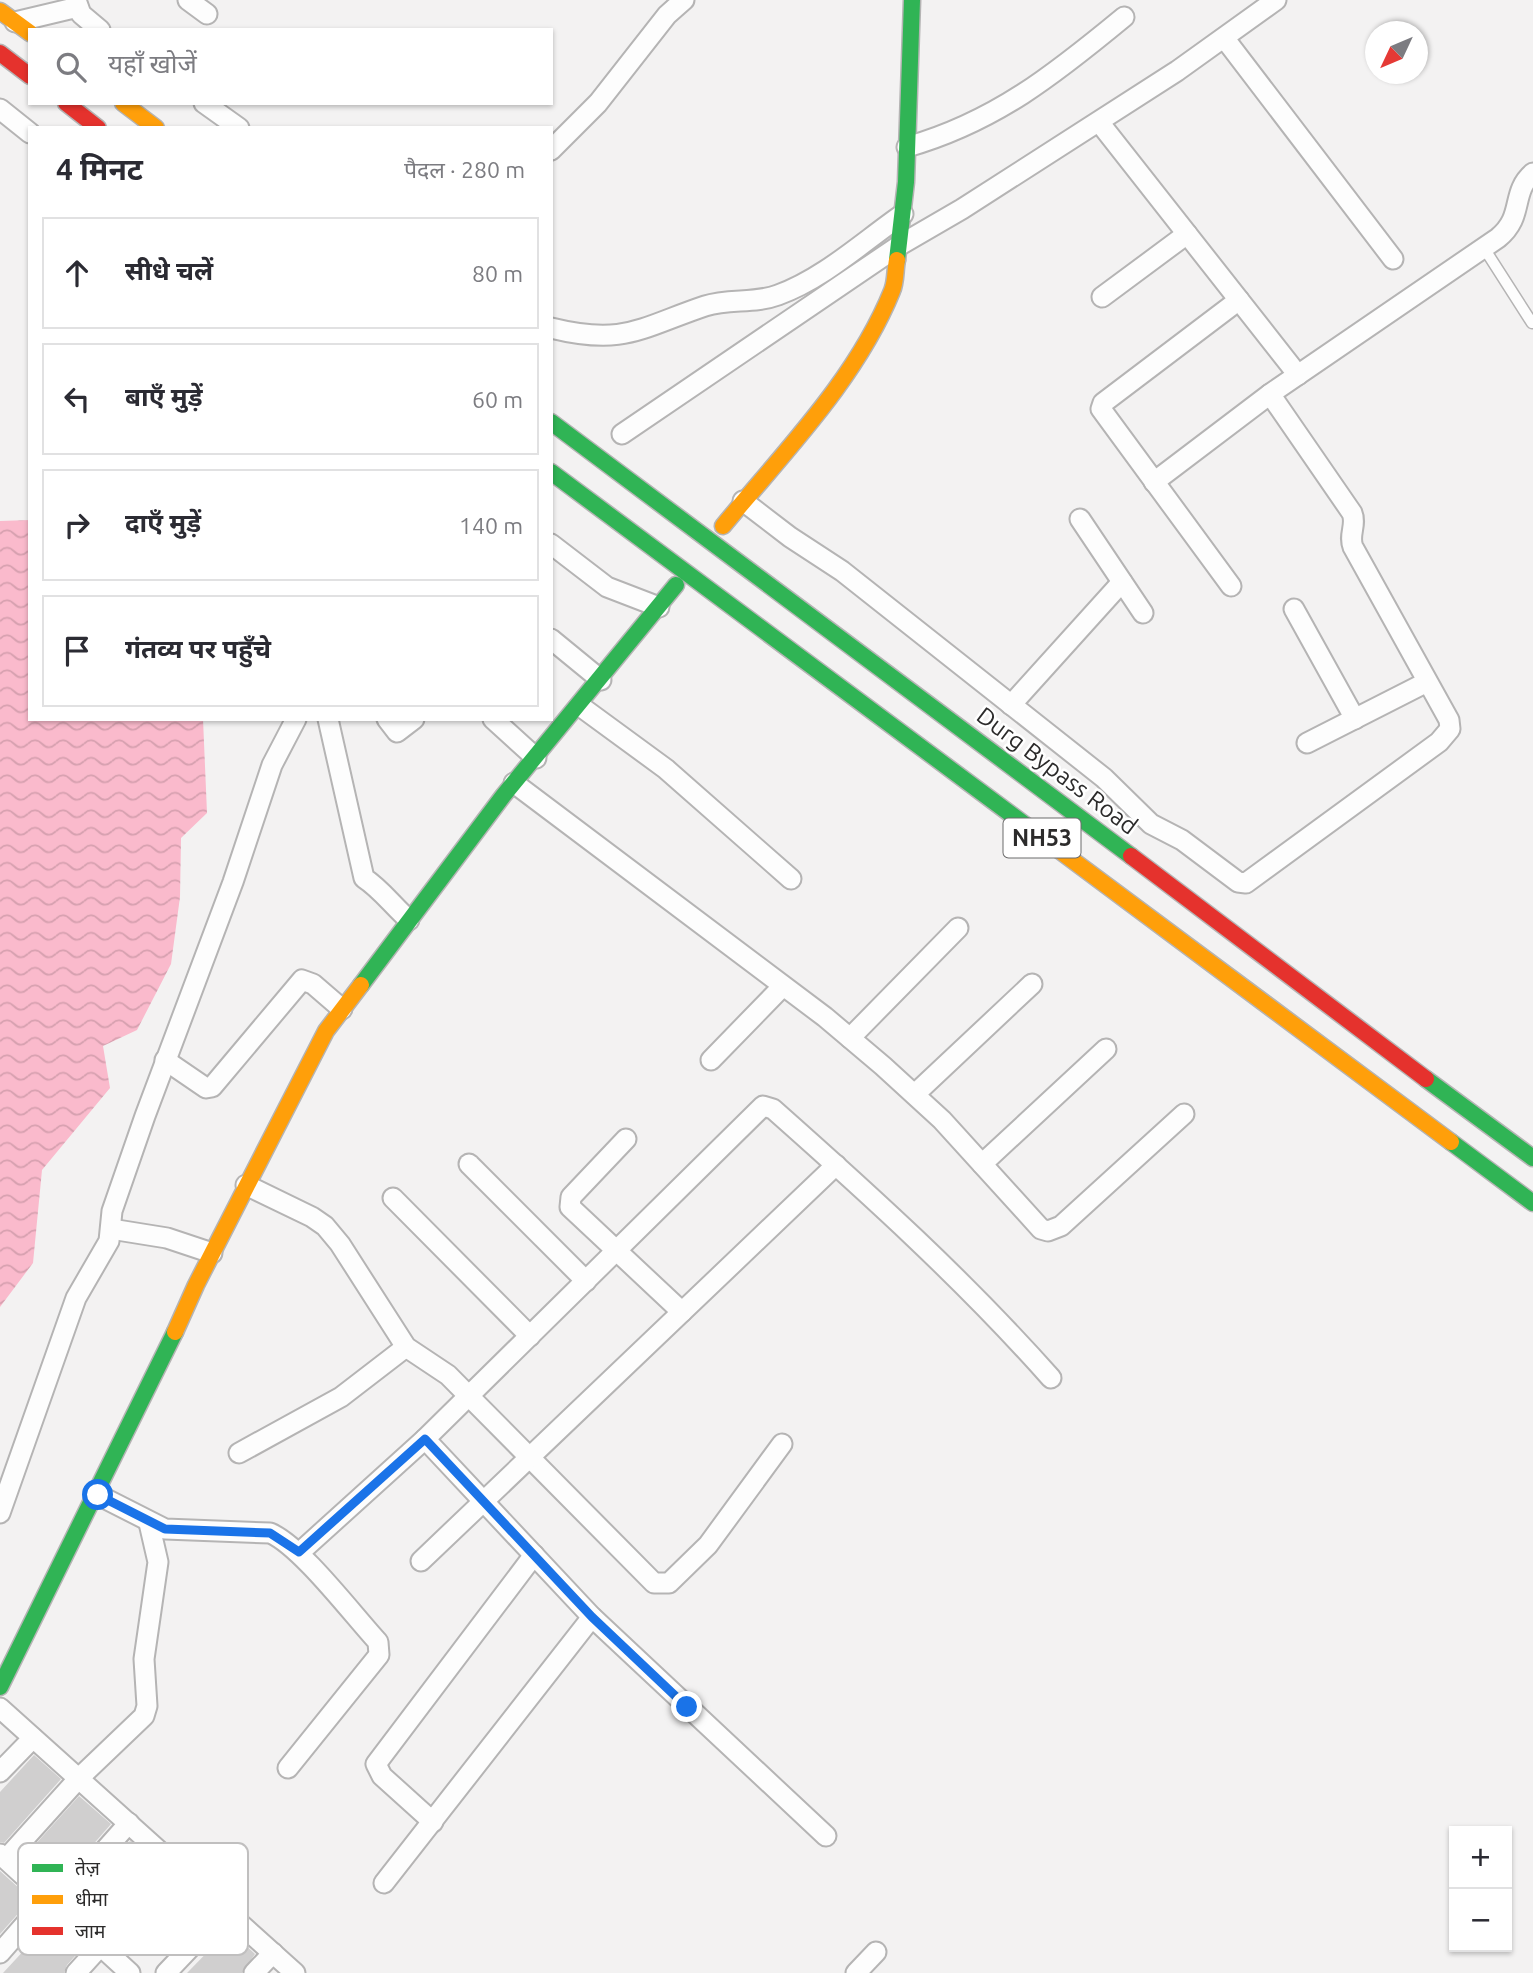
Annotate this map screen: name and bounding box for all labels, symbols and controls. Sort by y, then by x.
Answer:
north arrow [1365,21,1428,84]
search box [28,28,553,105]
icon: search [52,48,90,86]
text: यहाँ खोजें [108,49,197,78]
text: 4 मिनट [56,152,143,186]
text: पैदल · 280 m [404,157,525,182]
icon: ahead [58,254,96,292]
text: सीधे चलें [125,256,213,285]
text: 80 m [472,261,523,286]
icon: left [58,380,96,418]
text: बाएँ मुड़ें [125,382,202,411]
text: 60 m [472,387,523,412]
icon: right [58,506,96,544]
text: दाएँ मुड़ें [125,508,201,537]
text: 140 m [459,513,523,538]
icon: arrive [58,632,96,670]
text: गंतव्य पर पहुँचे [125,634,271,663]
street label: Durg Bypass Road [972,701,1143,840]
road number: NH53 [1004,818,1080,858]
route start [82,1479,113,1510]
route end [671,1691,702,1722]
map controls [1449,1826,1512,1952]
button: + [1449,1826,1512,1889]
legend [18,1843,248,1955]
text: तेज़ [75,1857,101,1879]
text: धीमा [75,1888,109,1910]
button: − [1449,1889,1512,1952]
text: जाम [75,1920,106,1942]

